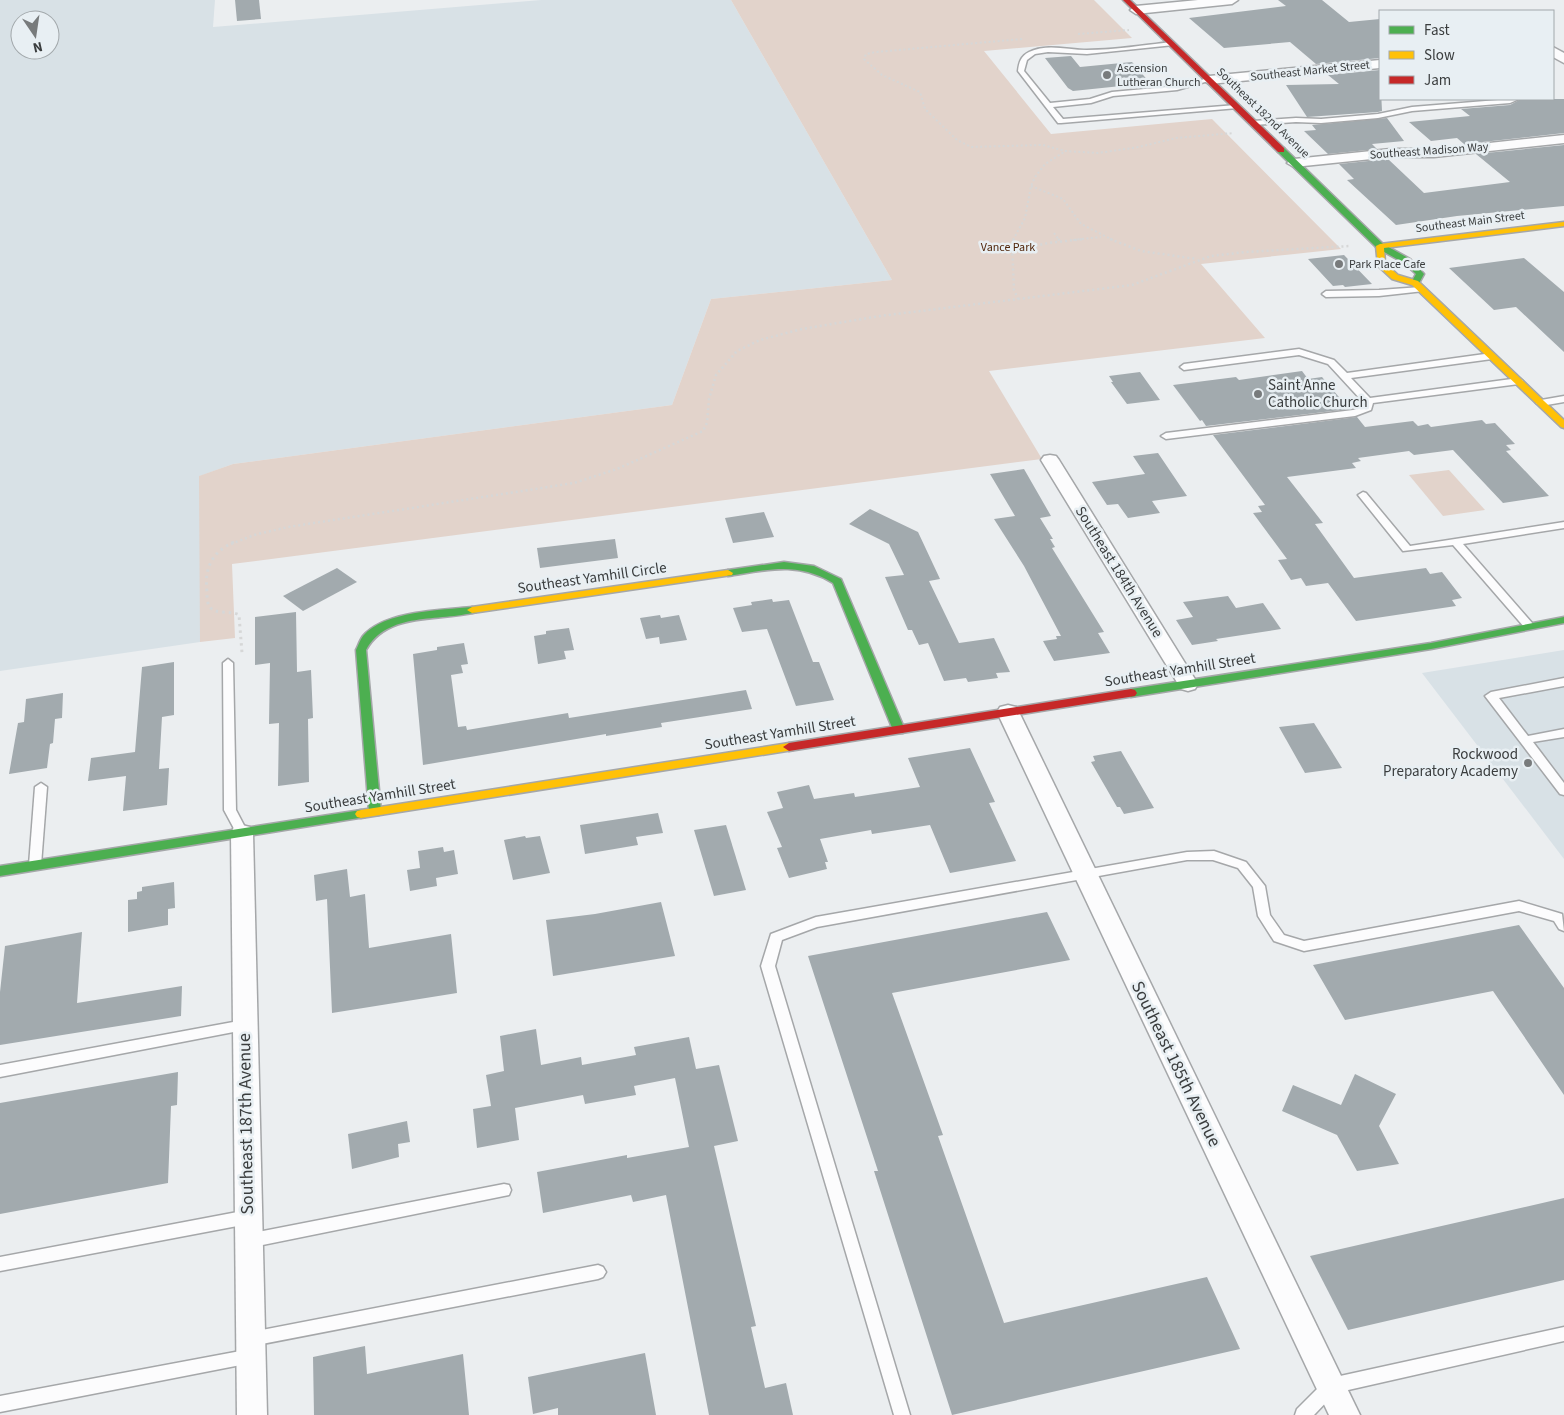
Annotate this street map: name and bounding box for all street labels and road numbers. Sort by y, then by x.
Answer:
street label: Southeast Market Street [1249,56,1371,86]
street label: Southeast 182nd Avenue [1213,64,1313,162]
street label: Southeast Madison Way [1369,138,1489,164]
street label: Southeast Main Street [1414,207,1526,237]
street label: Southeast 184th Avenue [1070,502,1168,642]
street label: Southeast Yamhill Circle [516,557,668,599]
street label: Southeast Yamhill Street [1103,648,1257,692]
street label: Southeast Yamhill Street [703,711,857,755]
street label: Southeast Yamhill Street [303,774,457,818]
street label: Southeast 185th Avenue [1125,977,1227,1151]
street label: Southeast 187th Avenue [232,1033,260,1215]

